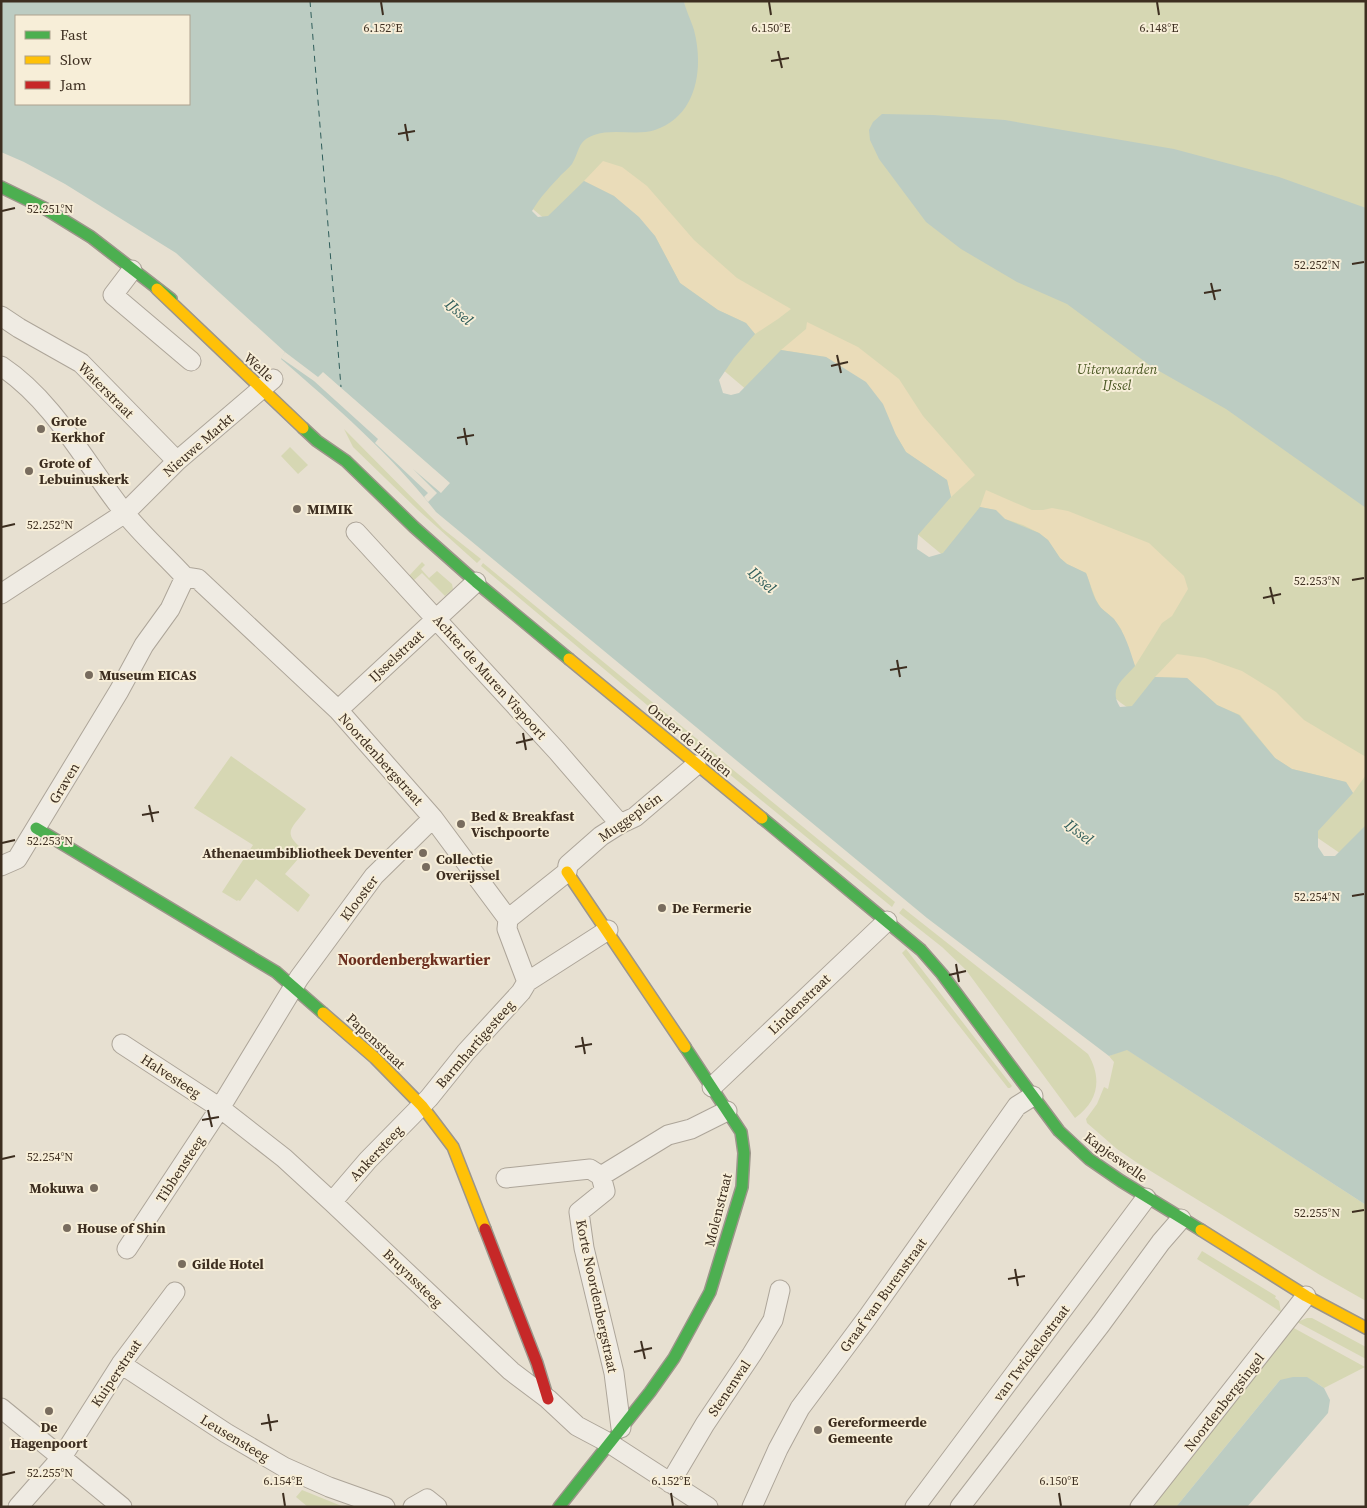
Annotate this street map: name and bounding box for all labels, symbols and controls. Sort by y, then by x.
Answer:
legend [15,15,190,105]
text: 6.152°E [364,20,402,36]
text: 6.150°E [752,20,790,36]
text: 6.148°E [1140,20,1178,36]
text: Fast [60,24,87,45]
text: Slow [60,49,92,70]
text: Jam [59,74,87,95]
text: 52.251°N [27,201,73,217]
text: 52.252°N [1294,257,1340,273]
water label: IJssel [440,293,478,330]
street label: Welle [239,348,279,386]
street label: Waterstraat [73,357,139,423]
park label: Uiterwaarden IJssel [1077,359,1157,395]
street label: Nieuwe Markt [158,408,238,481]
place label: Grote Kerkhof [51,411,106,447]
marker: Grote Kerkhof [35,423,47,435]
place label: Grote of Lebuinuskerk [39,453,129,489]
marker: Grote of Lebuinuskerk [23,465,35,477]
place label: MIMIK [307,499,353,519]
marker: MIMIK [291,503,303,515]
text: 52.252°N [27,517,73,533]
water label: IJssel [743,561,781,598]
text: 52.253°N [1294,573,1340,589]
street label: Achter de Muren Vispoort [429,610,552,744]
street label: IJsselstraat [364,625,428,687]
place label: Museum EICAS [99,665,197,685]
marker: Museum EICAS [83,669,95,681]
street label: Onder de Linden [643,698,737,782]
street label: Noordenbergstraat [334,708,428,810]
street label: Graven [44,758,84,807]
street label: Muggeplein [594,787,666,846]
place label: Bed & Breakfast Vischpoorte [471,806,575,842]
water label: IJssel [1060,813,1099,850]
marker: Bed & Breakfast Vischpoorte [455,818,467,830]
text: 52.253°N [27,833,73,849]
place label: Athenaeumbibliotheek Deventer [202,843,413,863]
marker: Athenaeumbibliotheek Deventer [417,847,429,859]
place label: Collectie Overijssel [436,849,500,885]
marker: Collectie Overijssel [420,861,432,873]
street label: Klooster [335,871,383,925]
text: 52.254°N [1294,889,1340,905]
place label: De Fermerie [672,898,752,918]
marker: De Fermerie [656,902,668,914]
district label: Noordenbergkwartier [338,949,490,970]
street label: Lindenstraat [763,969,835,1039]
street label: Barmhartigesteeg [431,995,519,1093]
street label: Papenstraat [342,1008,410,1074]
street label: Halvesteeg [137,1049,205,1103]
street label: Ankersteeg [345,1120,407,1186]
street label: Kapjeswelle [1080,1127,1152,1187]
street label: Tibbensteeg [151,1132,209,1206]
text: 52.254°N [27,1149,73,1165]
street label: Molenstraat [699,1171,737,1249]
place label: Mokuwa [29,1178,85,1198]
marker: Mokuwa [88,1182,100,1194]
text: 52.255°N [1294,1205,1340,1221]
place label: House of Shin [77,1218,166,1238]
street label: Korte Noordenbergstraat [571,1218,623,1375]
marker: House of Shin [61,1222,73,1234]
street label: Graaf van Burenstraat [835,1233,932,1356]
street label: Bruynssteeg [379,1244,447,1312]
place label: Gilde Hotel [192,1254,264,1274]
marker: Gilde Hotel [176,1258,188,1270]
street label: van Twickelostraat [988,1300,1074,1405]
street label: Kuiperstraat [86,1335,146,1411]
street label: Noordenbergsingel [1179,1349,1269,1455]
street label: Stenenwal [703,1356,755,1420]
marker: De Hagenpoort [43,1405,55,1417]
street label: Leusensteeg [197,1409,273,1467]
place label: Gereformeerde Gemeente [828,1412,927,1448]
place label: De Hagenpoort [10,1417,88,1453]
marker: Gereformeerde Gemeente [812,1424,824,1436]
text: 52.255°N [27,1465,73,1481]
text: 6.154°E [264,1473,302,1489]
text: 6.152°E [652,1473,690,1489]
text: 6.150°E [1040,1473,1078,1489]

